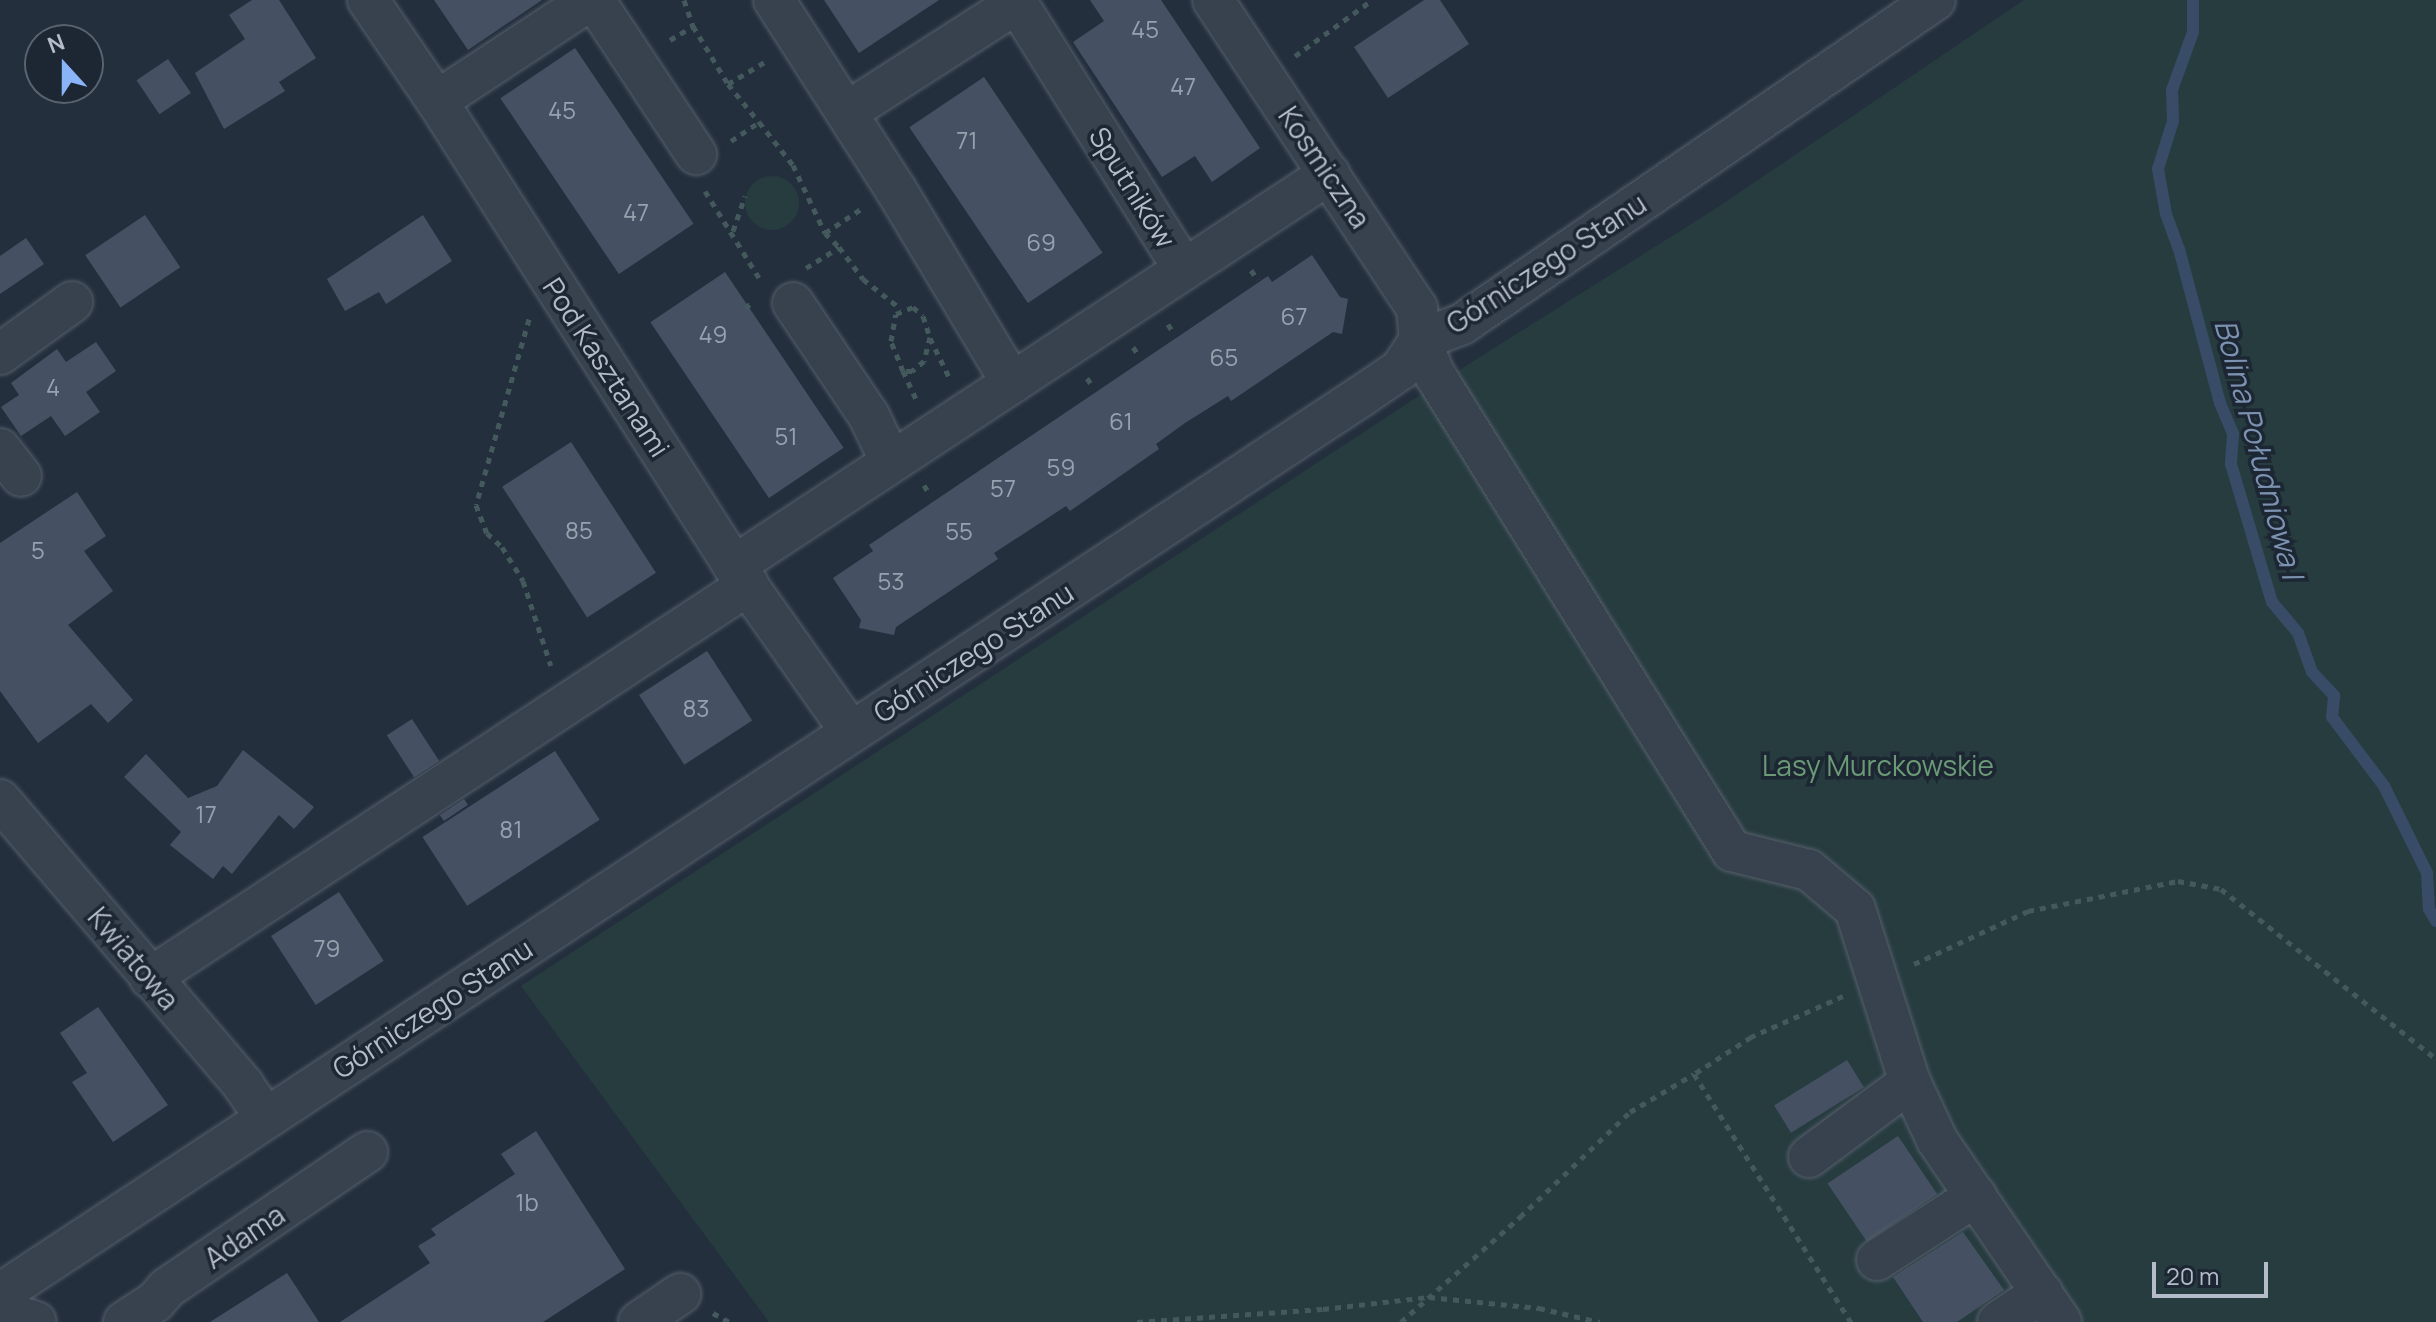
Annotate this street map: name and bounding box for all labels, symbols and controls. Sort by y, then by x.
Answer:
house number: 45 [1131,15,1159,43]
north arrow [24,24,104,104]
text: N [43,27,69,60]
house number: 47 [1170,72,1196,100]
house number: 45 [548,96,576,124]
street label: Kosmiczna [1272,100,1378,234]
street label: Sputników [1083,120,1183,254]
house number: 71 [956,126,978,154]
street label: Górniczego Stanu [1440,186,1652,340]
house number: 47 [623,198,649,226]
house number: 69 [1026,228,1056,256]
street label: Pod Kasztanami [537,271,677,463]
house number: 67 [1281,302,1307,330]
water label: Bolina Południowa I [2207,315,2311,583]
house number: 49 [699,320,727,348]
house number: 65 [1210,343,1238,371]
house number: 4 [46,373,60,401]
house number: 61 [1109,407,1133,435]
house number: 51 [774,422,798,450]
house number: 59 [1047,453,1075,481]
house number: 57 [990,474,1016,502]
house number: 85 [565,516,593,544]
house number: 55 [945,517,973,545]
house number: 5 [31,536,45,564]
house number: 53 [877,567,905,595]
street label: Górniczego Stanu [867,575,1079,729]
house number: 83 [682,694,710,722]
park label: Lasy Murckowskie [1762,748,1994,782]
house number: 17 [195,800,217,828]
house number: 81 [499,815,523,843]
street label: Kwiatowa [82,900,186,1016]
street label: Górniczego Stanu [326,931,538,1085]
house number: 79 [314,934,340,962]
house number: 1b [515,1188,539,1216]
street label: Adama [198,1197,290,1275]
scale bar [2156,1246,2272,1296]
text: 20 m [2166,1259,2219,1292]

